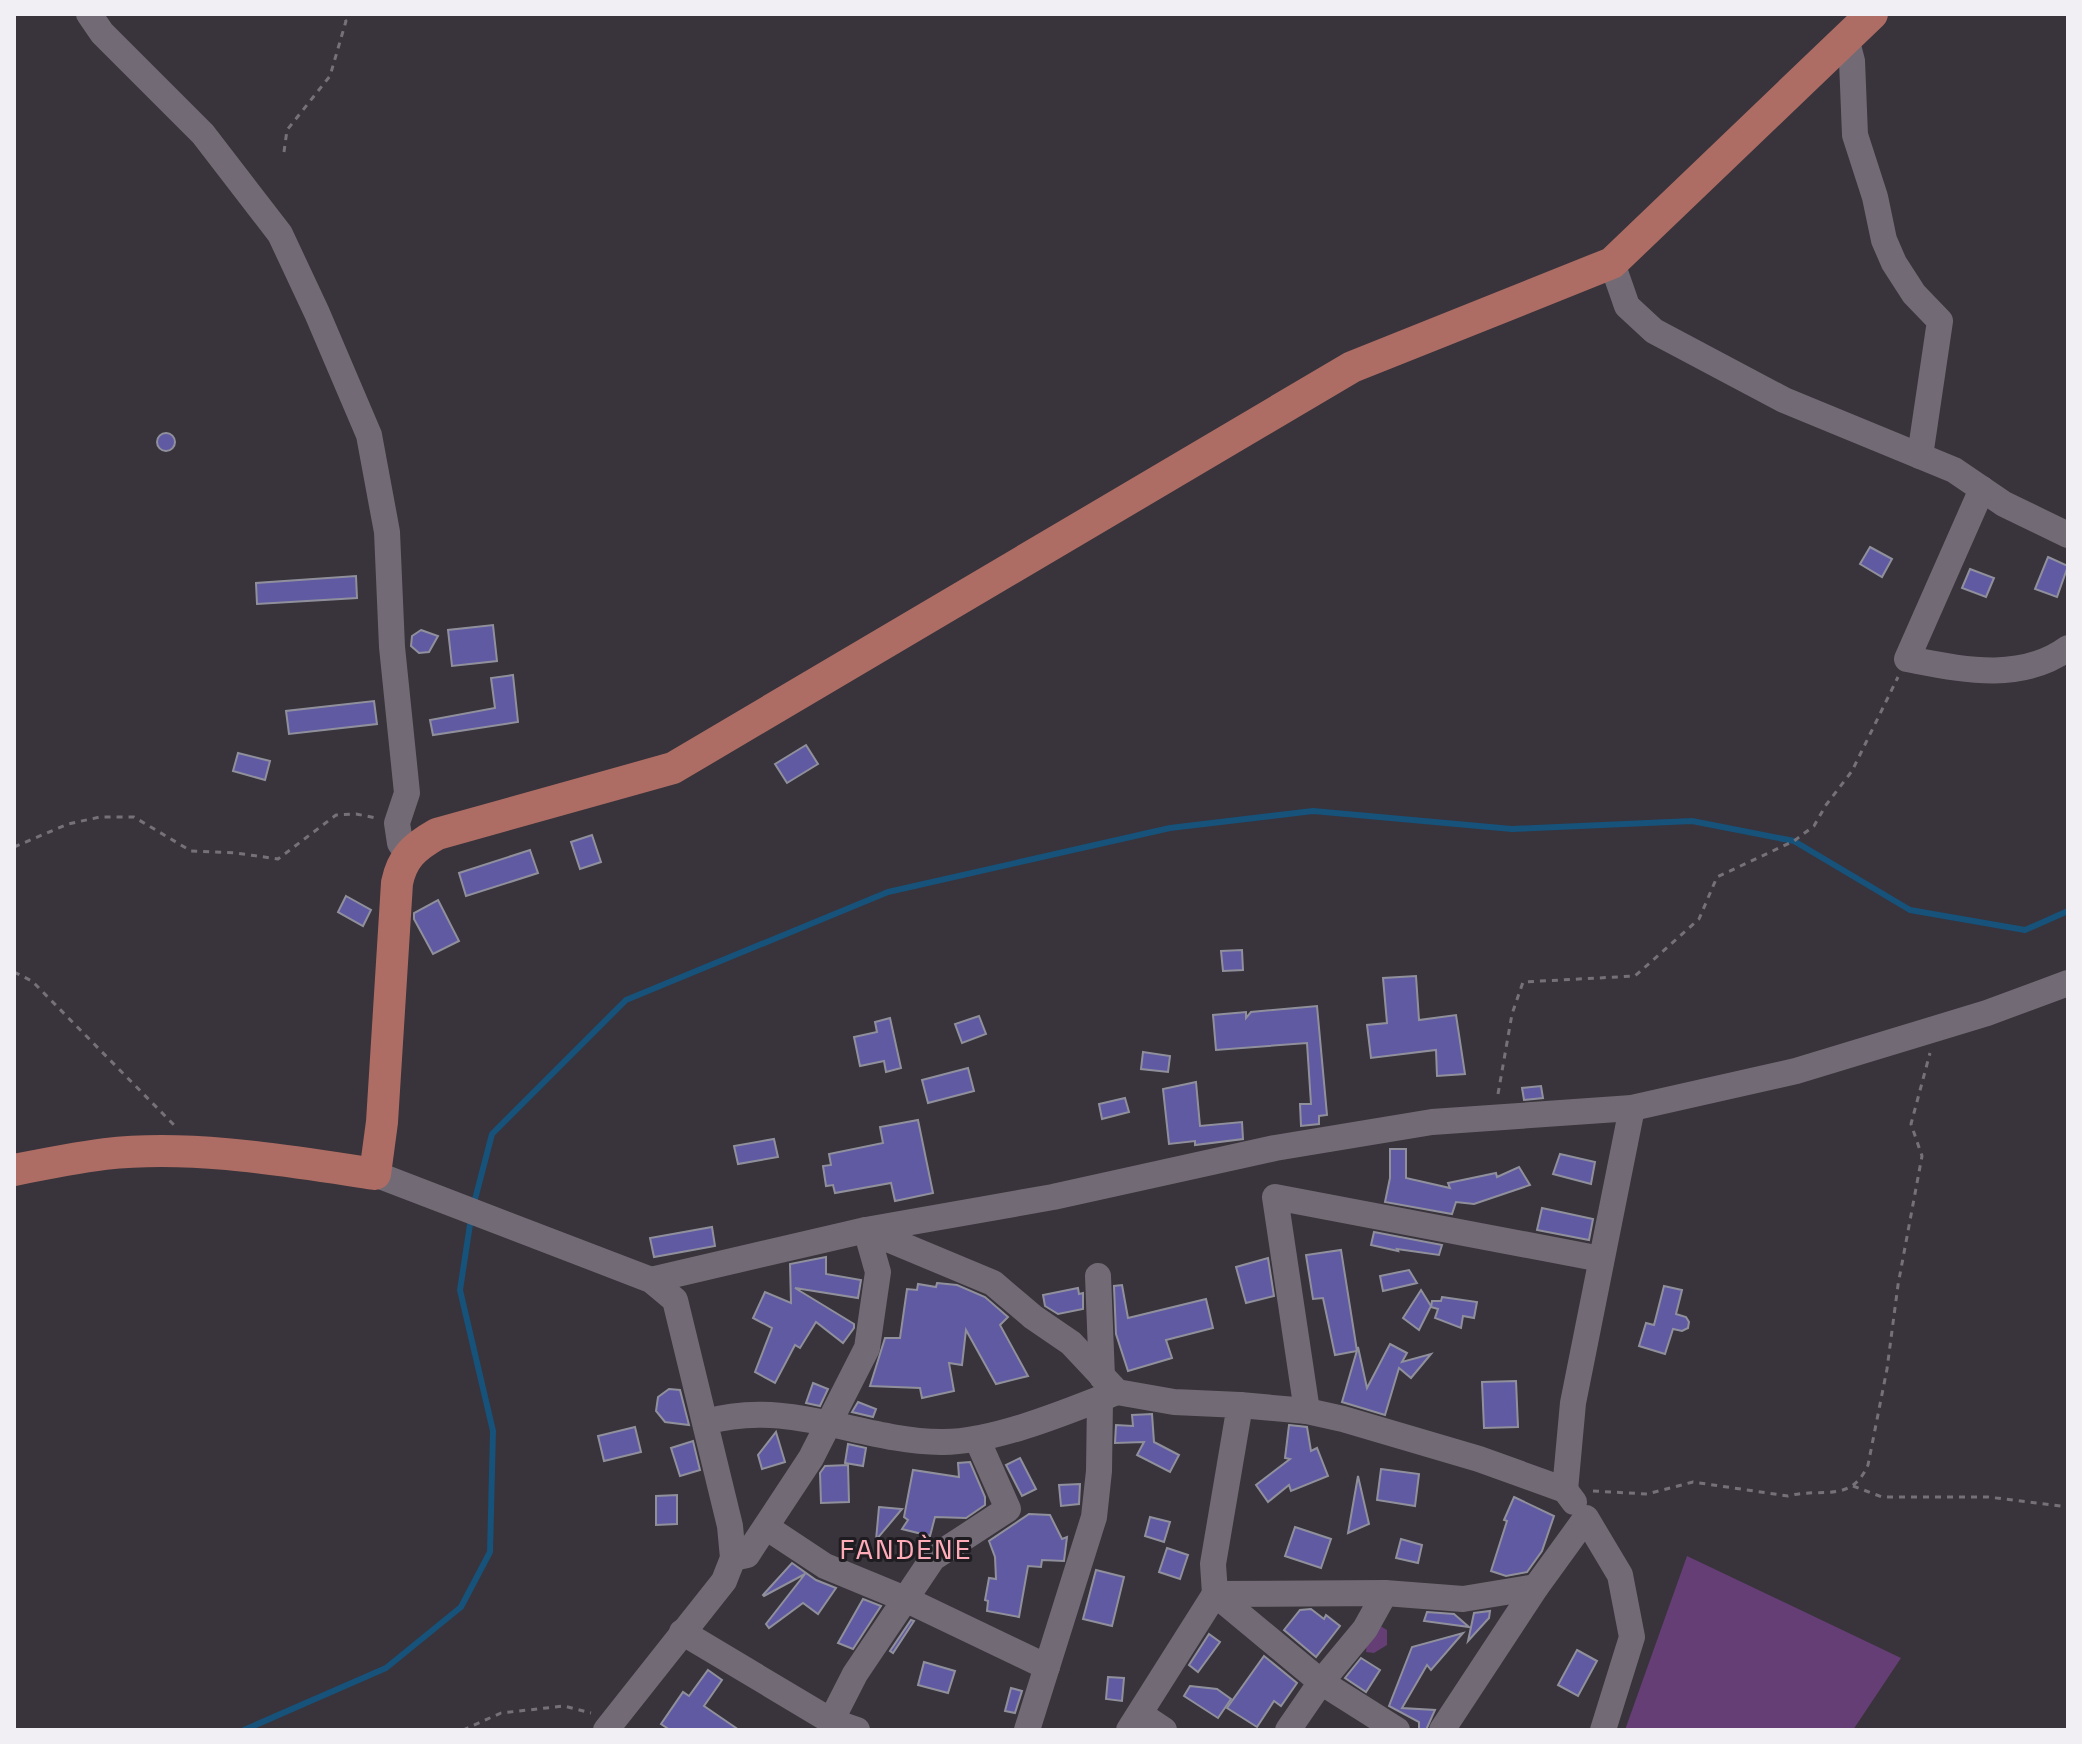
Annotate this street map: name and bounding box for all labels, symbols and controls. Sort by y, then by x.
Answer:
district label: FANDÈNE [840,1531,972,1567]

